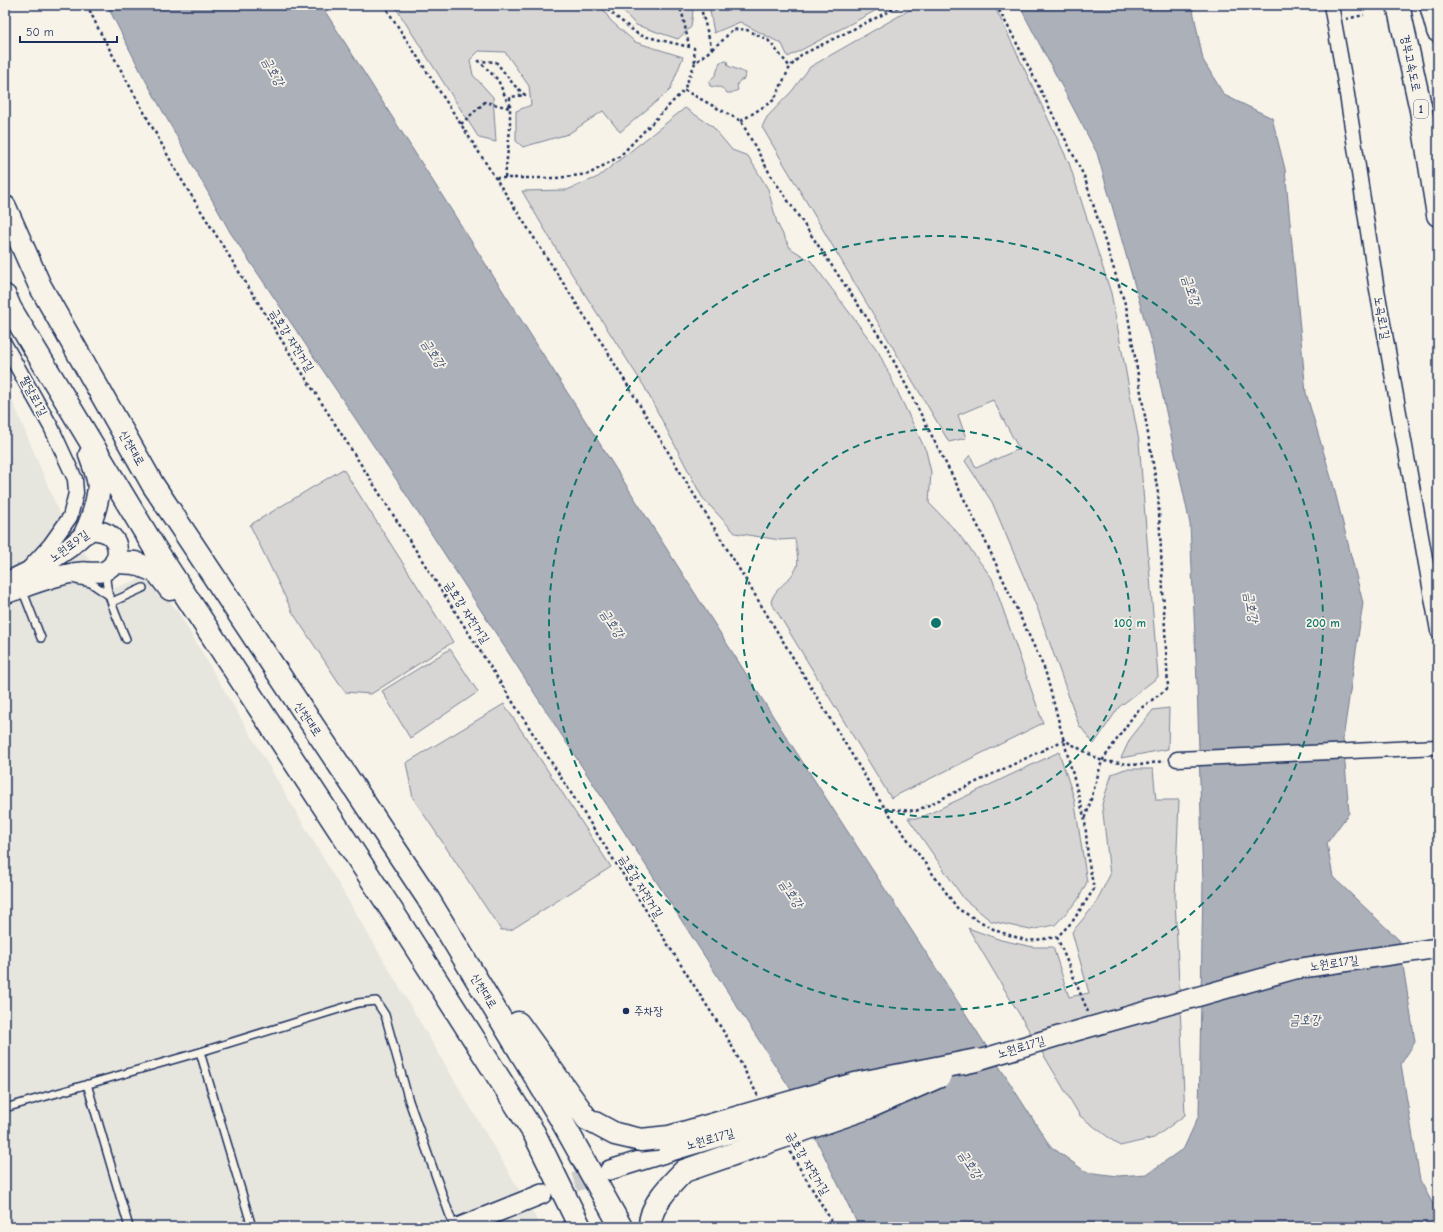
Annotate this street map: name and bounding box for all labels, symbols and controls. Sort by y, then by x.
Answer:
scale bar [20,18,117,44]
text: 50 m [26,25,54,39]
street label: 경부고속도로 [1398,33,1424,93]
water label: 금호강 [259,54,288,90]
road number: 1 [1414,100,1428,118]
water label: 금호강 [1179,273,1204,309]
street label: 노곡로1길 [1371,295,1393,341]
street label: 금호강 자전거길 [267,306,317,374]
water label: 금호강 [419,336,449,372]
street label: 팔달로1길 [18,374,51,419]
street label: 신천대로 [116,428,148,468]
street label: 노원로9길 [47,527,92,565]
street label: 금호강 자전거길 [442,578,493,646]
water label: 금호강 [1242,590,1262,625]
water label: 금호강 [598,606,628,642]
centre of rings [929,616,943,630]
text: 100 m [1114,616,1146,630]
text: 200 m [1306,616,1340,630]
street label: 신천대로 [291,699,325,739]
street label: 금호강 자전거길 [616,852,666,920]
water label: 금호강 [777,876,807,912]
street label: 노원로17길 [1309,953,1360,973]
street label: 신천대로 [468,971,500,1011]
place label: 주차장 [634,1004,663,1018]
marker: 주차장 [621,1006,631,1016]
water label: 금호강 [1289,1012,1322,1027]
street label: 노원로17길 [995,1033,1047,1061]
street label: 노원로17길 [684,1125,736,1152]
street label: 금호강 자전거길 [784,1129,833,1198]
water label: 금호강 [956,1147,986,1183]

